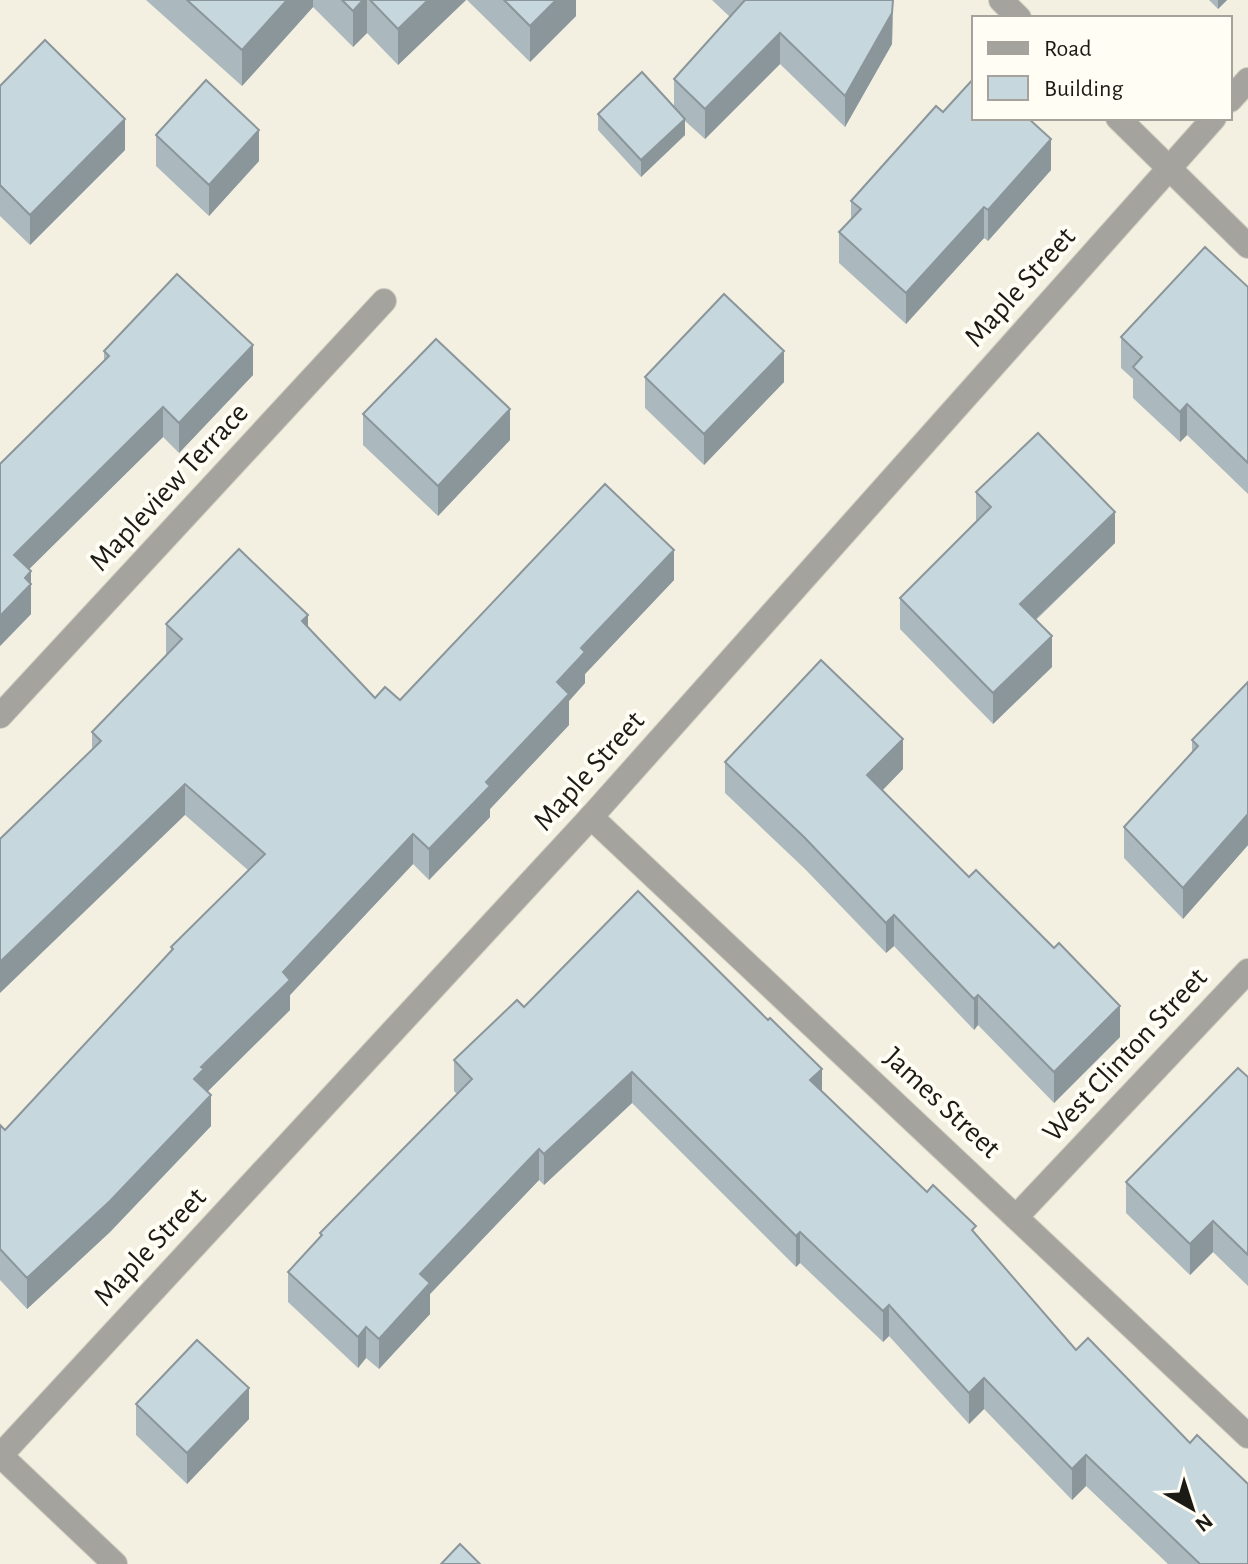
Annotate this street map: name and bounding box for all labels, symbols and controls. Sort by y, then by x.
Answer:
legend [972,16,1232,120]
text: Road [1044,37,1092,61]
text: Building [1044,77,1123,101]
street label: Maple Street [959,221,1081,353]
street label: Mapleview Terrace [84,397,254,577]
street label: Maple Street [528,705,650,837]
street label: West Clinton Street [1037,962,1213,1148]
street label: James Street [878,1042,1006,1164]
street label: Maple Street [88,1182,212,1312]
north arrow [1152,1468,1232,1548]
text: N [1191,1509,1217,1536]

